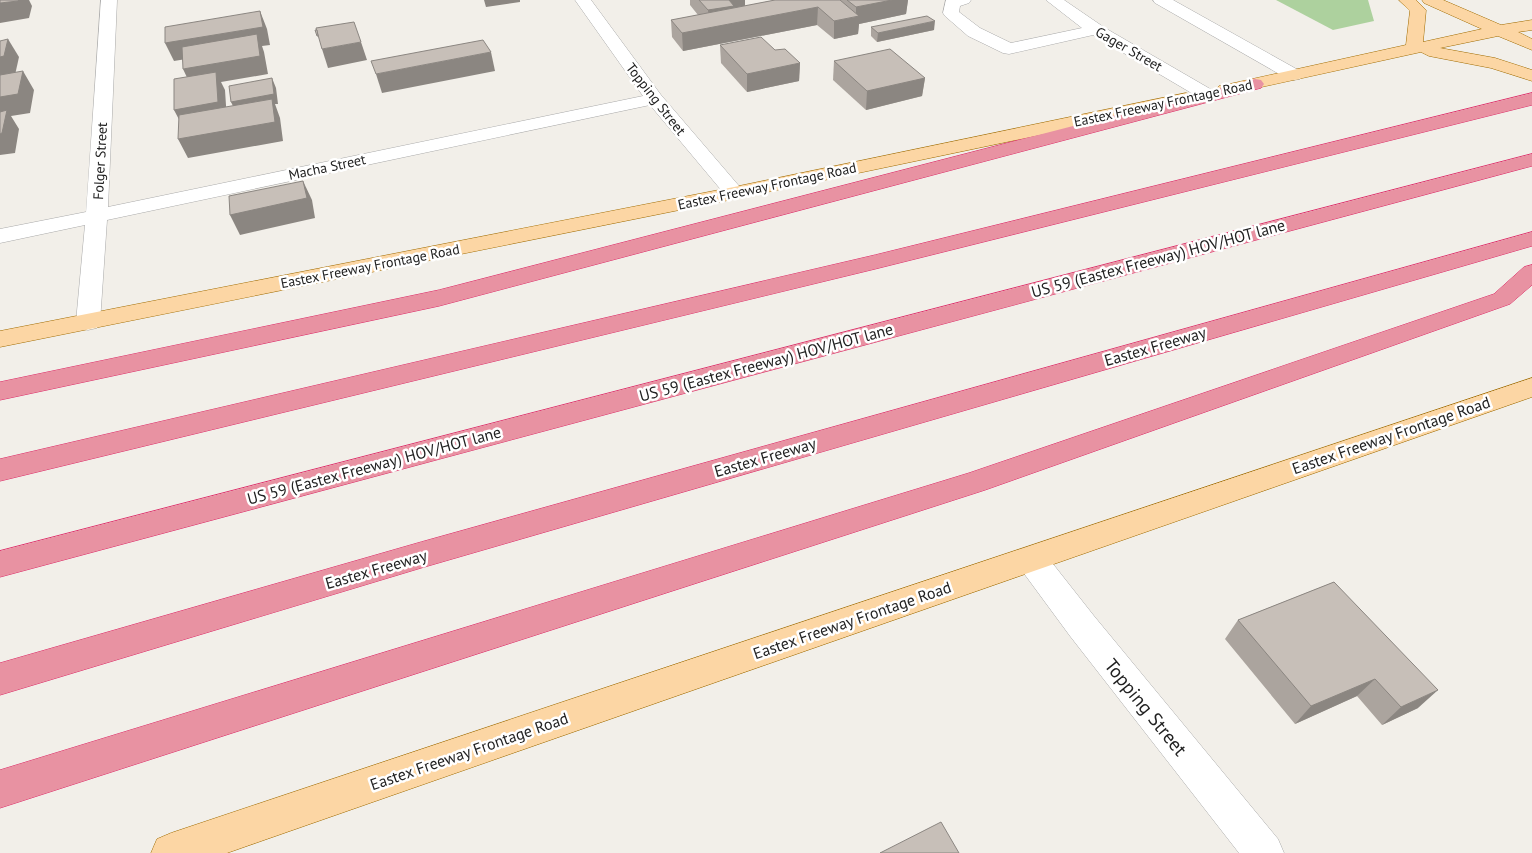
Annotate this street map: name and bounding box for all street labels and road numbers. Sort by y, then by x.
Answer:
street label: Gager Street [1092,23,1166,76]
street label: Topping Street [622,59,690,139]
street label: Eastex Freeway Frontage Road [1072,75,1254,131]
street label: Folger Street [89,121,111,200]
street label: Macha Street [287,150,367,184]
street label: Eastex Freeway Frontage Road [676,158,858,214]
street label: US 59 (Eastex Freeway) HOV/HOT lane [1029,214,1287,302]
street label: Eastex Freeway Frontage Road [279,240,461,292]
street label: US 59 (Eastex Freeway) HOV/HOT lane [637,318,895,406]
street label: Eastex Freeway [1102,322,1209,370]
street label: Eastex Freeway Frontage Road [1289,392,1493,478]
street label: US 59 (Eastex Freeway) HOV/HOT lane [245,421,503,509]
street label: Eastex Freeway [712,433,819,481]
street label: Eastex Freeway [323,545,430,593]
street label: Eastex Freeway Frontage Road [750,577,954,663]
street label: Topping Street [1099,654,1193,761]
street label: Eastex Freeway Frontage Road [367,708,571,794]

